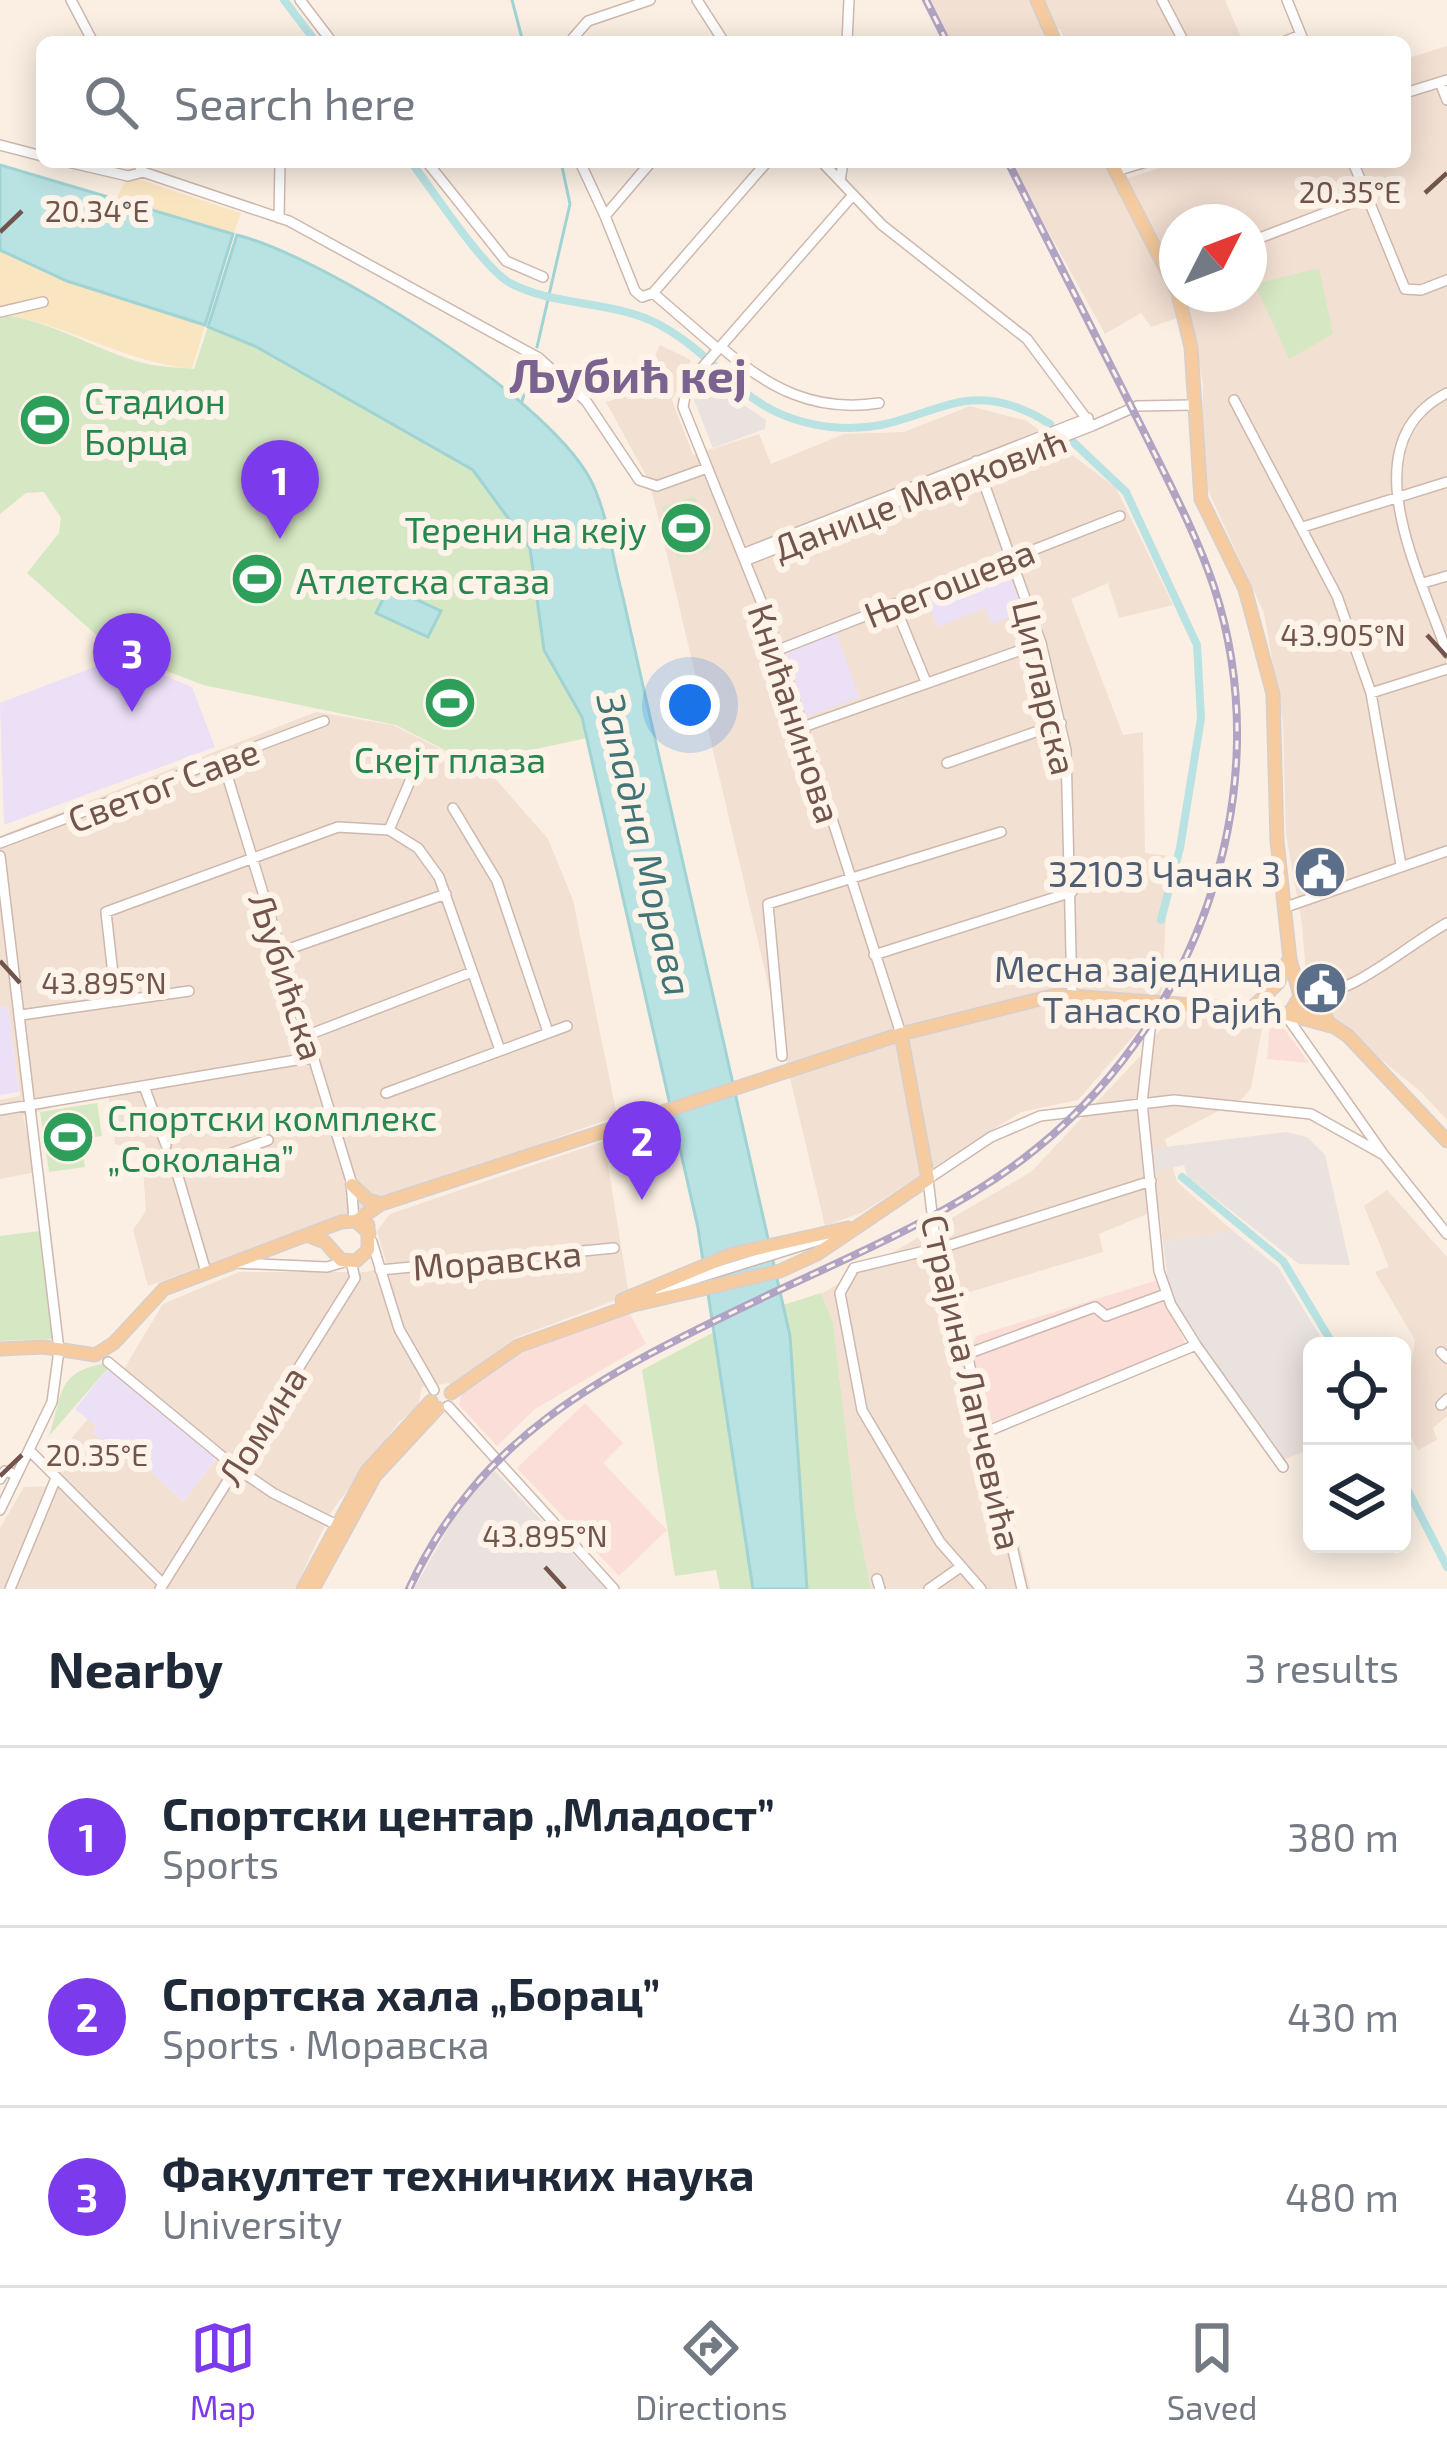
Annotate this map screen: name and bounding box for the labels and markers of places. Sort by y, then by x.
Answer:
place label: Стадион Борца [84,378,226,462]
sports icon: Стадион Борца [17,392,73,448]
pin: 1 [241,440,319,539]
sports icon: Терени на кеју [658,500,714,556]
place label: Терени на кеју [404,507,647,551]
sports icon: Атлетска стаза [229,551,285,607]
place label: Атлетска стаза [296,558,550,601]
pin: 3 [93,613,171,712]
sports icon: Скејт плаза [422,675,478,731]
place label: Скејт плаза [354,737,546,780]
public building icon: 32103 Чачак 3 [1292,844,1348,900]
place label: 32103 Чачак 3 [1048,851,1281,894]
place label: Месна заједница Танаско Рајић [994,946,1282,1030]
public building icon: Месна заједница Танаско Рајић [1293,960,1349,1016]
place label: Спортски комплекс „Соколана” [107,1095,437,1179]
pin: 2 [603,1101,681,1200]
sports icon: Спортски комплекс „Соколана” [40,1109,96,1165]

